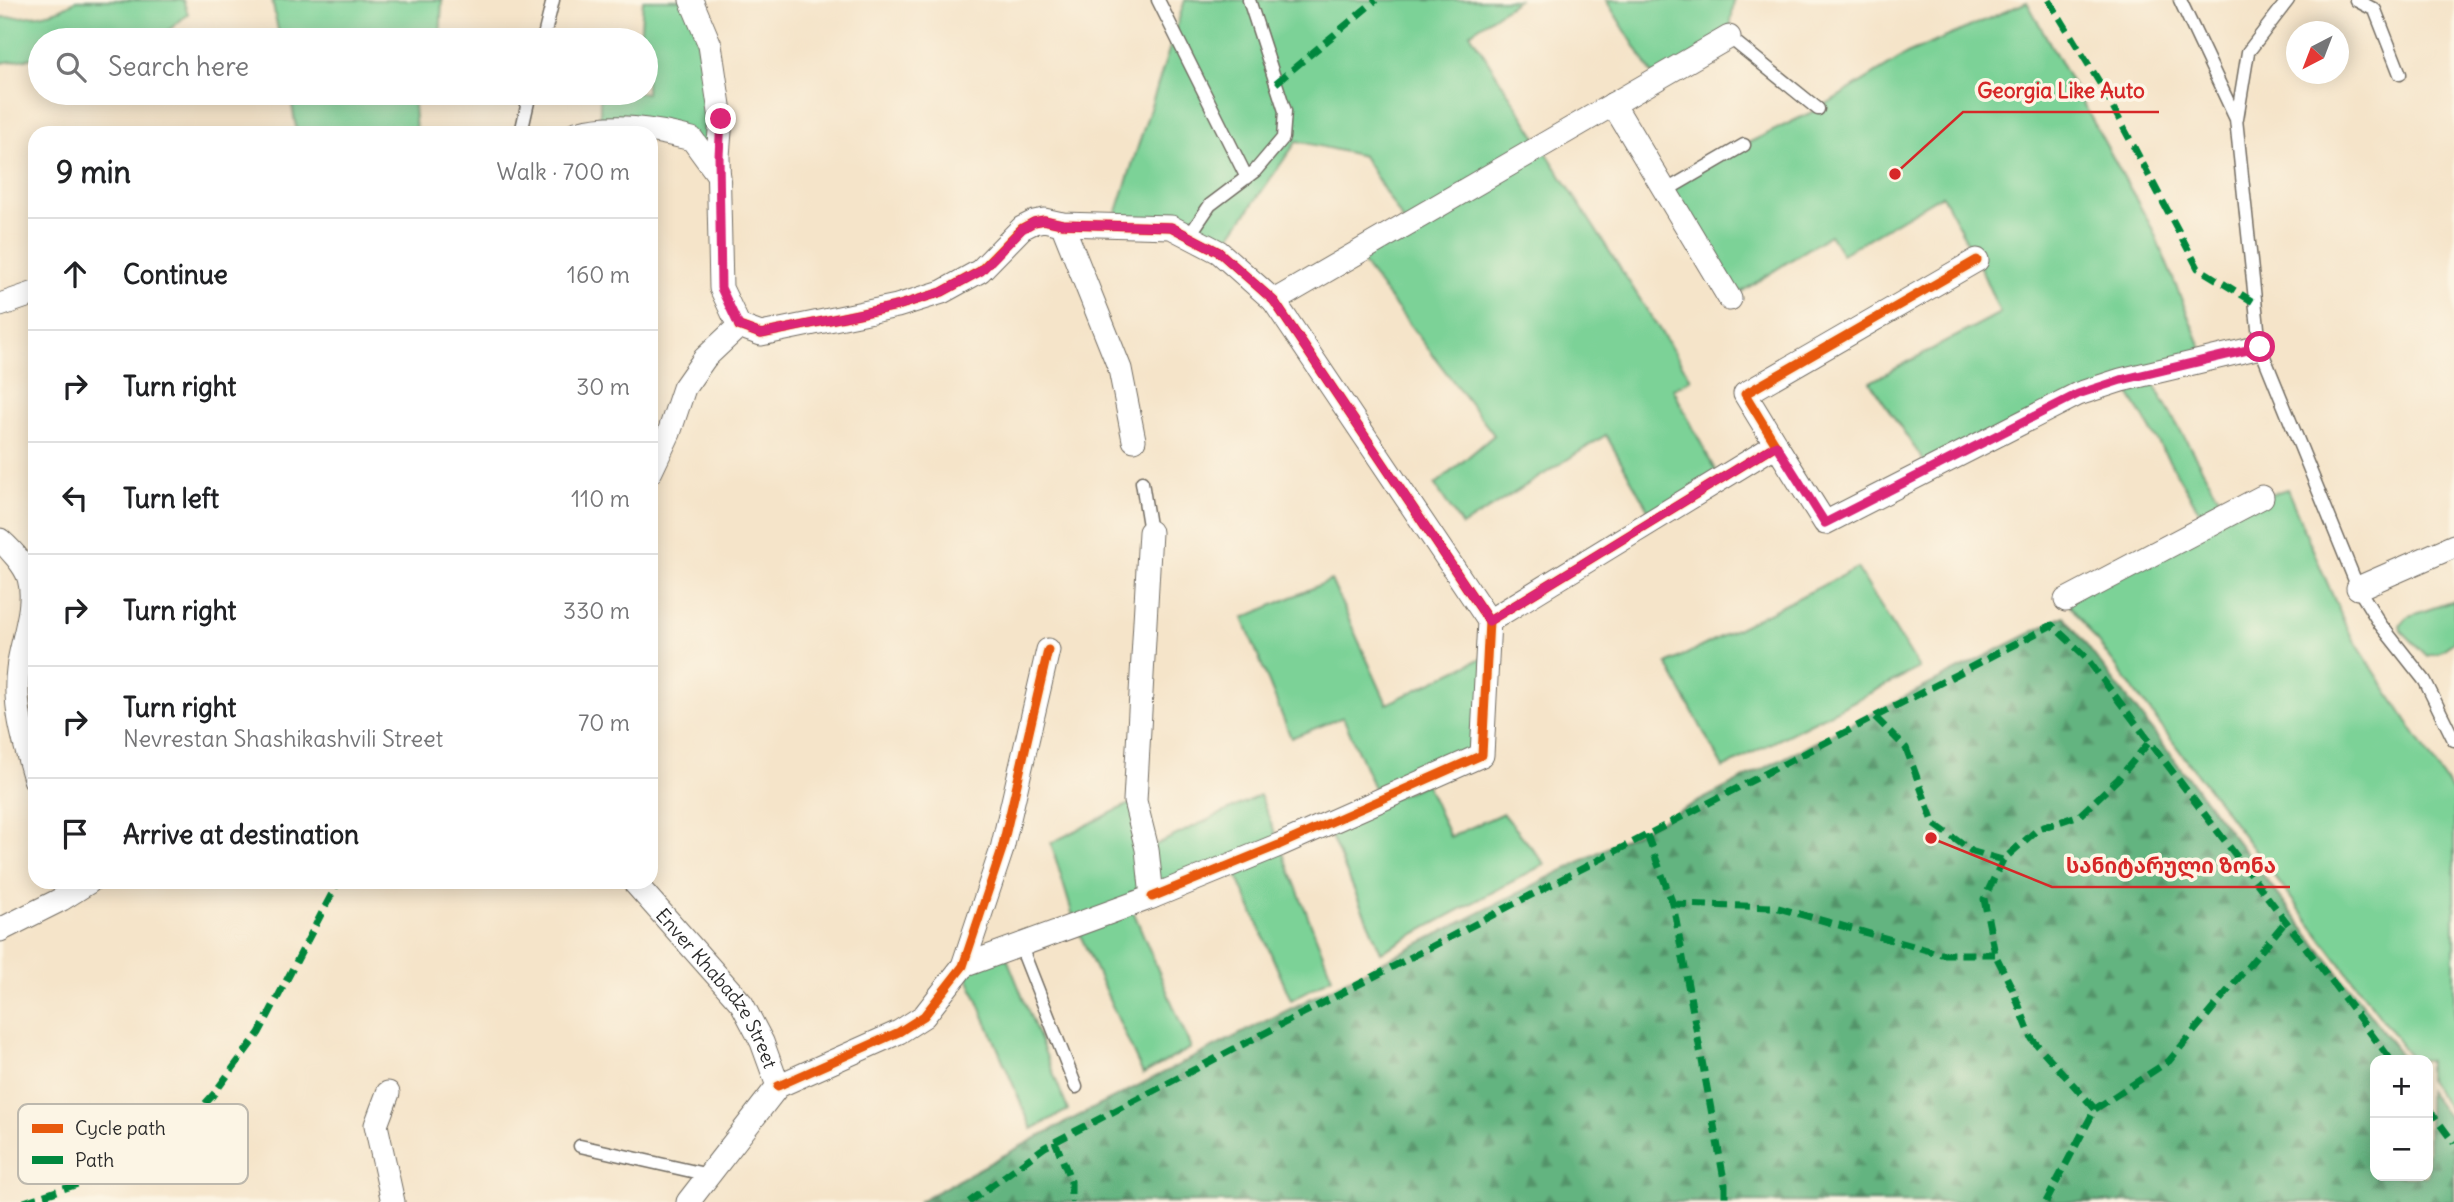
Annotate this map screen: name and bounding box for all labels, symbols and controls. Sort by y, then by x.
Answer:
north arrow [2286,21,2349,84]
search box [28,28,658,105]
icon: search [52,48,90,86]
text: Search here [108,50,249,83]
callout: Georgia Like Auto [1963,70,2159,112]
text: Georgia Like Auto [1977,77,2145,104]
route end [705,103,736,134]
text: 9 min [56,153,131,191]
text: Walk · 700 m [497,157,630,186]
icon: ahead [56,255,94,293]
text: Continue [123,258,228,291]
text: 160 m [567,260,630,289]
route start [2244,331,2275,362]
icon: right [56,367,94,405]
text: Turn right [123,370,236,403]
text: 30 m [576,372,630,401]
icon: left [56,479,94,517]
text: Turn left [123,482,219,515]
text: 110 m [571,484,630,513]
icon: right [56,591,94,629]
text: Turn right [123,594,236,627]
text: 330 m [563,596,630,625]
text: Turn right [123,691,236,724]
icon: right [56,703,94,741]
text: 70 m [578,708,630,737]
text: Nevrestan Shashikashvili Street [123,724,443,753]
icon: arrive [56,815,94,853]
text: Arrive at destination [123,818,359,851]
callout: სანიტარული ზონა [2052,845,2290,887]
text: სანიტარული ზონა [2066,852,2276,879]
street label: Enver Khabadze Street [651,903,783,1072]
map controls [2370,1055,2433,1181]
button: + [2370,1055,2433,1118]
legend [18,1104,248,1184]
text: Cycle path [75,1116,166,1140]
button: − [2370,1118,2433,1181]
text: Path [75,1148,114,1172]

